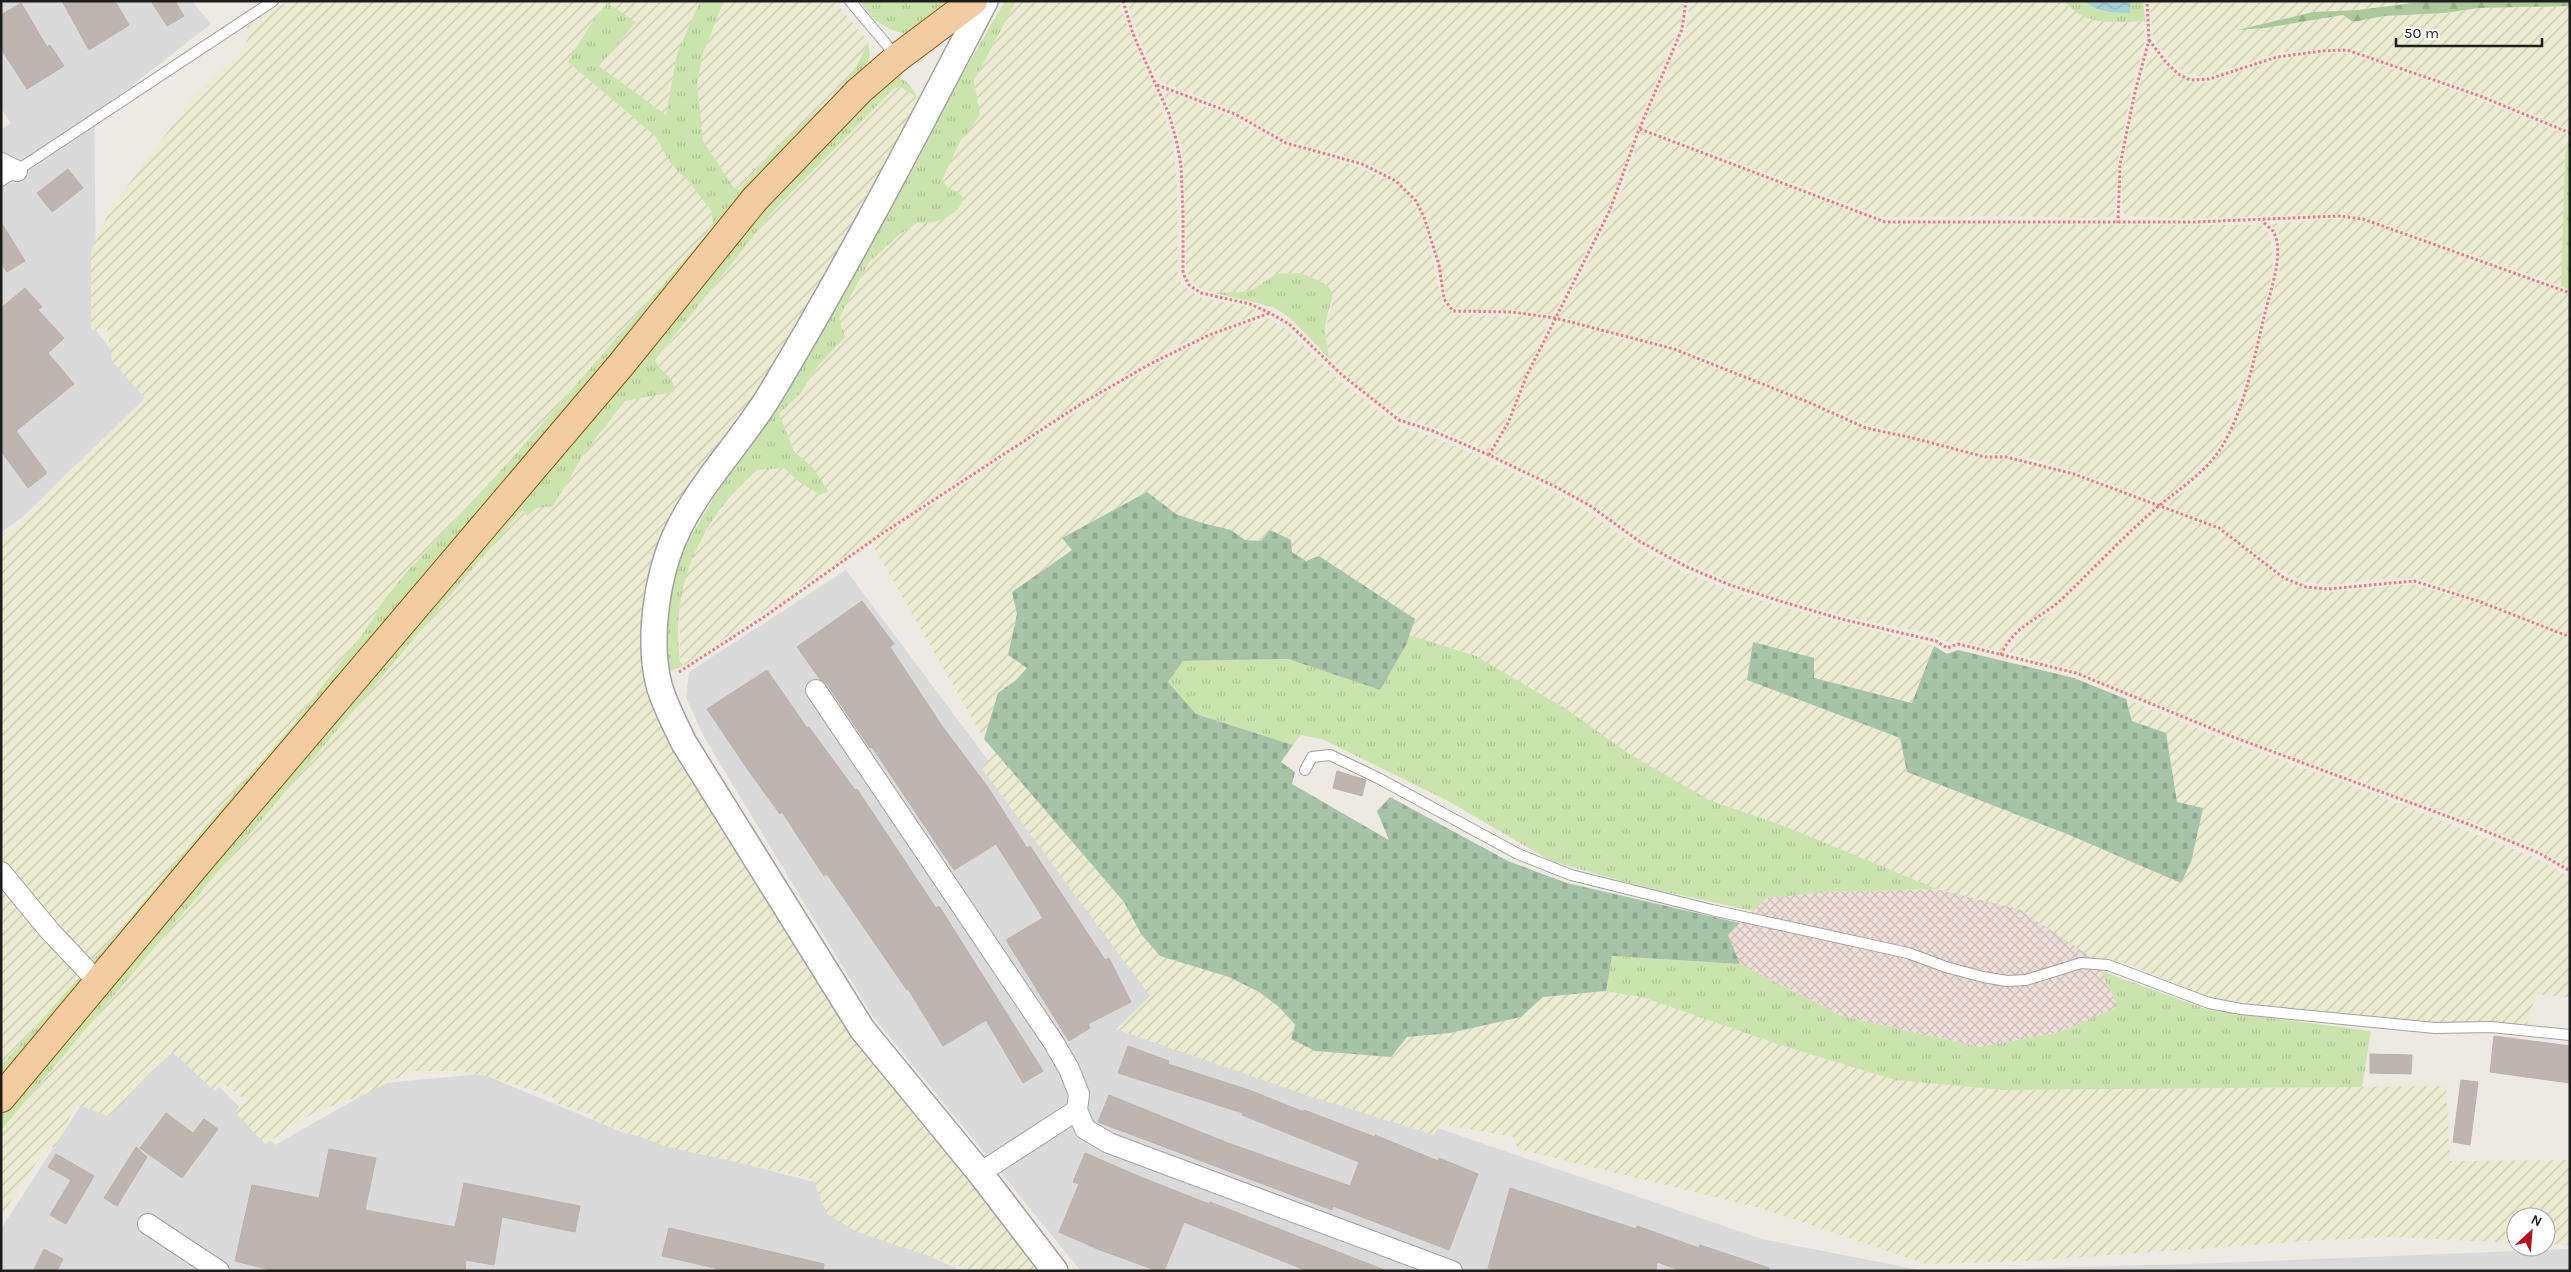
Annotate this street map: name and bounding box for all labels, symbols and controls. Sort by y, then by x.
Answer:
scale bar [2396,15,2542,47]
text: 50 m [2404,24,2439,42]
north arrow [2506,1207,2556,1257]
text: N [2528,1211,2545,1231]

